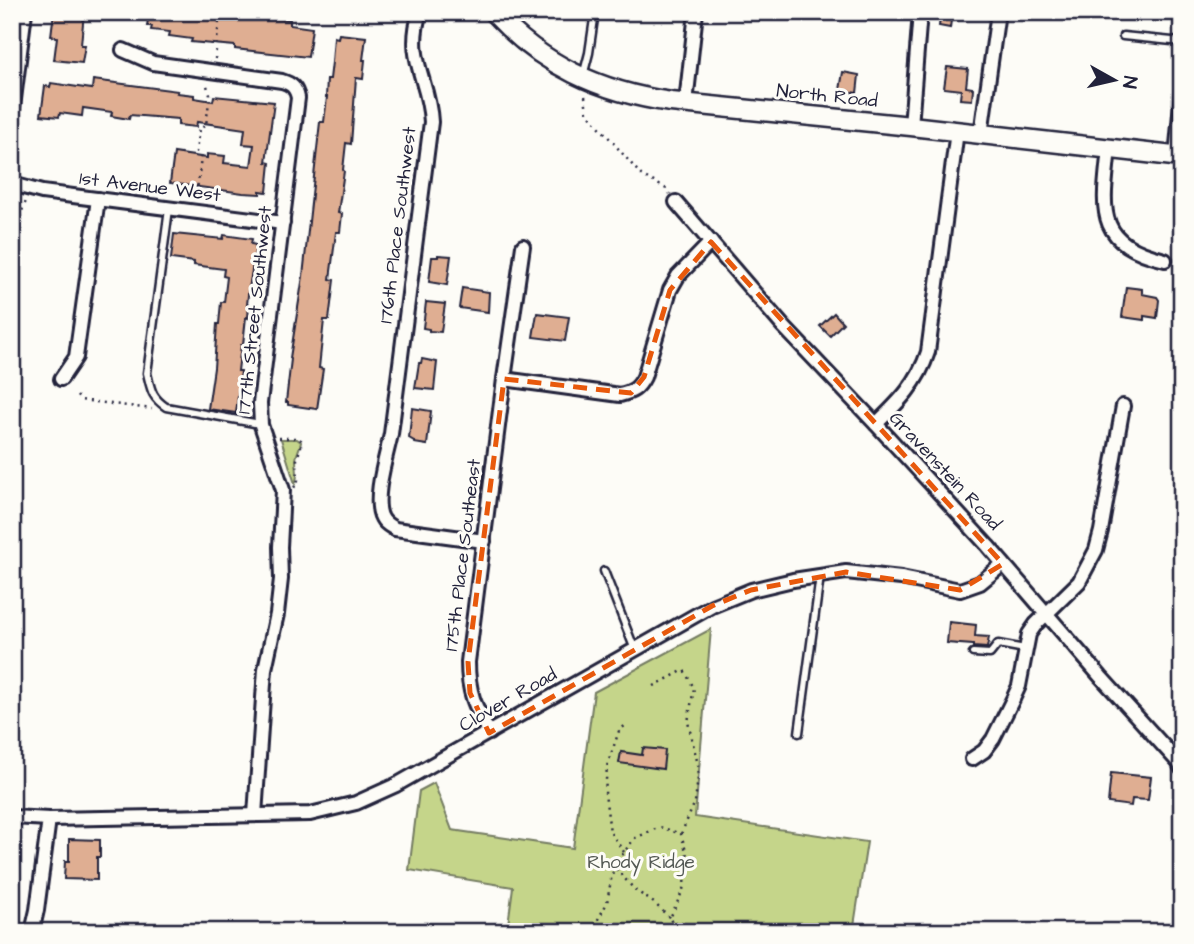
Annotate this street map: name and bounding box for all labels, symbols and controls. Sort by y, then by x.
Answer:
north arrow [1078,46,1148,116]
text: N [1115,74,1144,90]
street label: North Road [775,77,879,115]
street label: 176th Place Southwest [373,125,423,325]
street label: 1st Avenue West [78,165,222,209]
street label: 177th Street Southwest [231,204,279,415]
street label: Gravenstein Road [883,405,1008,537]
street label: 175th Place Southeast [438,457,488,653]
street label: Clover Road [454,661,562,739]
park label: Rhody Ridge [587,849,695,877]

